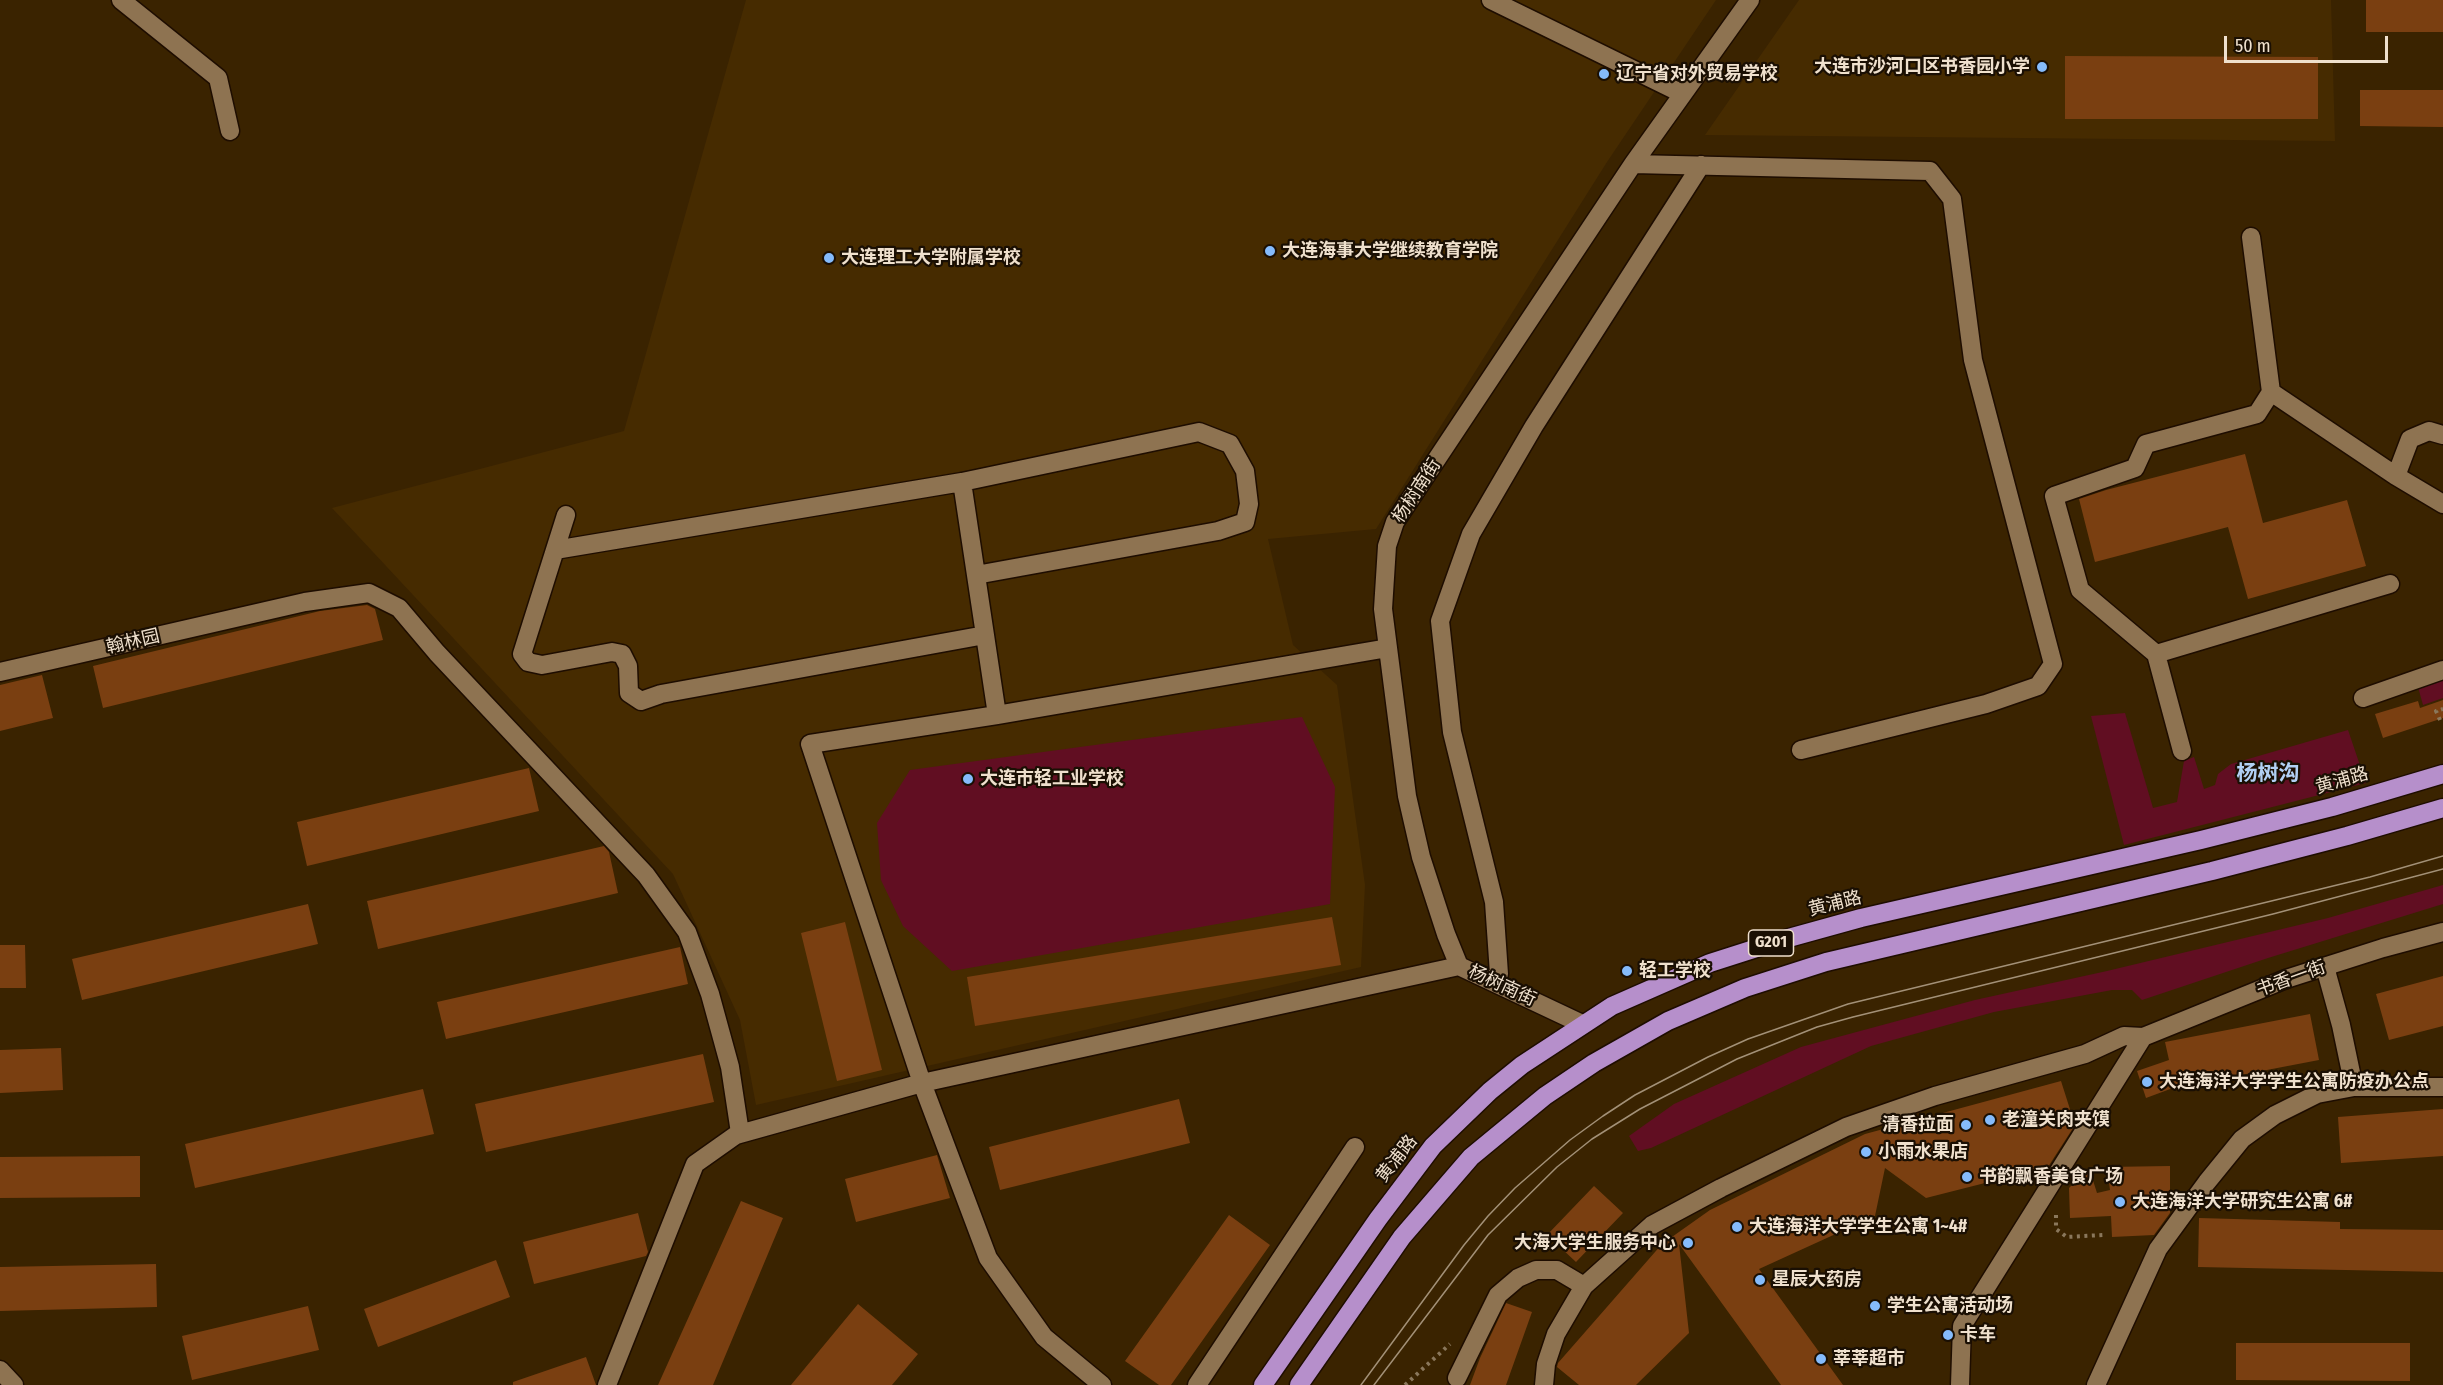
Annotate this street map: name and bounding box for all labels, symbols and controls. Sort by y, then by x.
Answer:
scale bar [2227,24,2390,62]
text: 50 m [2235,35,2271,57]
place label: 大连市沙河口区书香园小学 [1814,56,2030,78]
marker: 大连市沙河口区书香园小学 [2035,60,2049,74]
place label: 辽宁省对外贸易学校 [1616,63,1778,85]
marker: 辽宁省对外贸易学校 [1597,67,1611,81]
place label: 大连海事大学继续教育学院 [1282,240,1498,262]
marker: 大连海事大学继续教育学院 [1263,244,1277,258]
place label: 大连理工大学附属学校 [841,247,1021,269]
marker: 大连理工大学附属学校 [822,251,836,265]
street label: 杨树南街 [1388,455,1446,527]
street label: 翰林园 [104,625,162,659]
district label: 杨树沟 [2237,761,2299,787]
street label: 黄浦路 [2313,763,2371,799]
place label: 大连市轻工业学校 [980,768,1124,790]
marker: 大连市轻工业学校 [961,772,975,786]
street label: 黄浦路 [1806,887,1864,921]
road number: G201 [1748,930,1794,956]
street label: 书香一街 [2253,957,2329,1001]
place label: 轻工学校 [1639,960,1711,982]
street label: 杨树南街 [1465,961,1539,1011]
marker: 轻工学校 [1620,964,1634,978]
place label: 大连海洋大学学生公寓防疫办公点 [2159,1071,2429,1093]
marker: 大连海洋大学学生公寓防疫办公点 [2140,1075,2154,1089]
place label: 老潼关肉夹馍 [2002,1109,2110,1131]
marker: 老潼关肉夹馍 [1983,1113,1997,1127]
place label: 清香拉面 [1882,1114,1954,1136]
marker: 清香拉面 [1959,1118,1973,1132]
street label: 黄浦路 [1372,1131,1422,1187]
place label: 小雨水果店 [1878,1141,1968,1163]
marker: 小雨水果店 [1859,1145,1873,1159]
place label: 书韵飘香美食广场 [1979,1166,2123,1188]
marker: 书韵飘香美食广场 [1960,1170,1974,1184]
place label: 大连海洋大学研究生公寓 6# [2132,1191,2352,1213]
marker: 大连海洋大学研究生公寓 6# [2113,1195,2127,1209]
place label: 大连海洋大学学生公寓 1~4# [1749,1216,1967,1238]
marker: 大连海洋大学学生公寓 1~4# [1730,1220,1744,1234]
place label: 大海大学生服务中心 [1514,1232,1676,1254]
marker: 大海大学生服务中心 [1681,1236,1695,1250]
place label: 星辰大药房 [1772,1269,1862,1291]
marker: 星辰大药房 [1753,1273,1767,1287]
place label: 学生公寓活动场 [1887,1295,2013,1317]
marker: 学生公寓活动场 [1868,1299,1882,1313]
place label: 卡车 [1960,1324,1996,1346]
marker: 卡车 [1941,1328,1955,1342]
place label: 莘莘超市 [1833,1348,1905,1370]
marker: 莘莘超市 [1814,1352,1828,1366]

